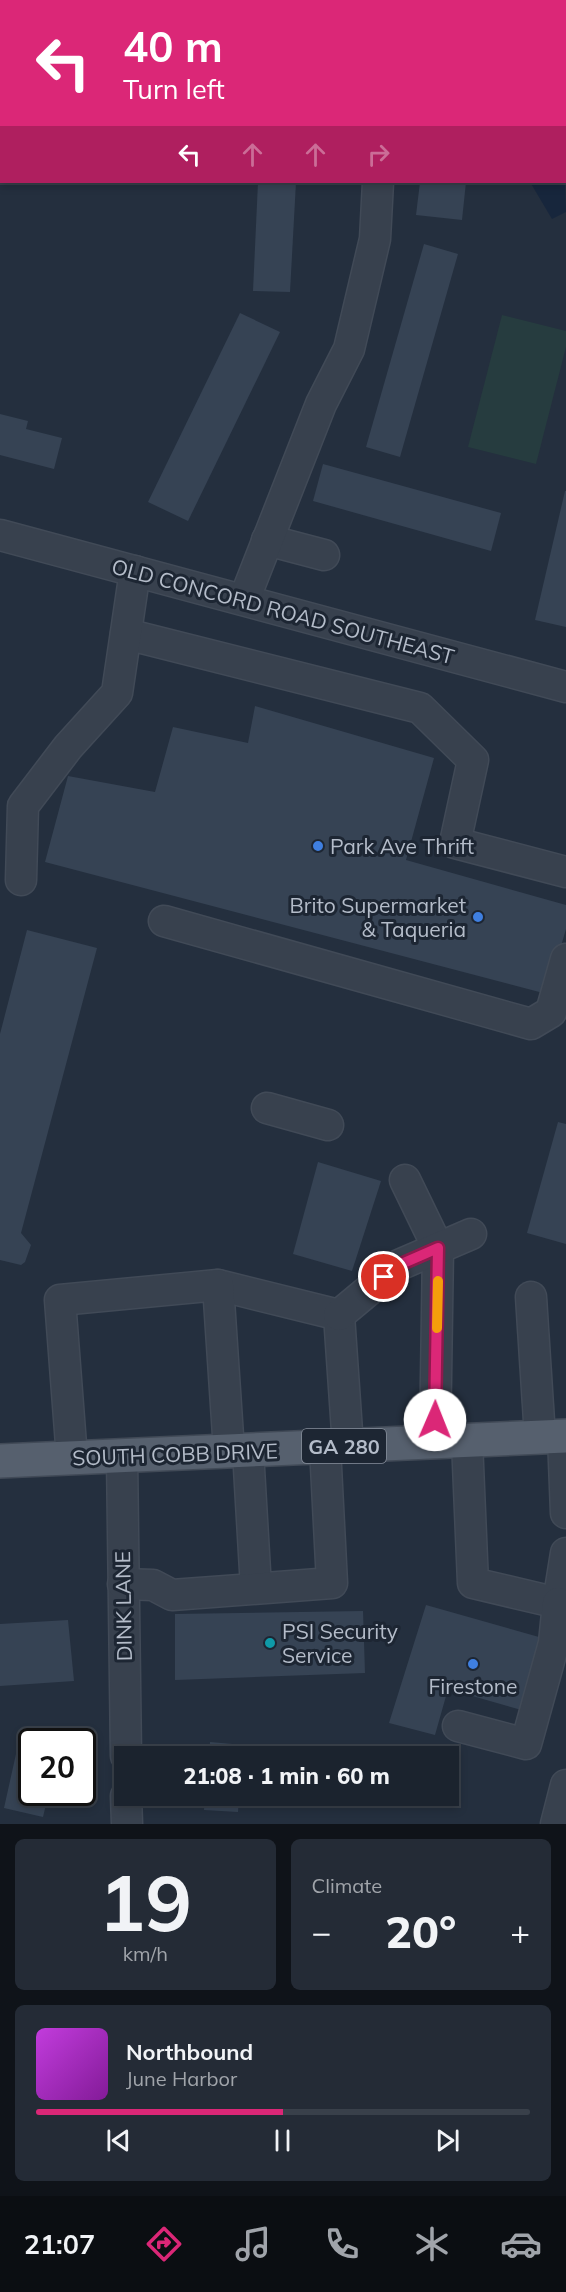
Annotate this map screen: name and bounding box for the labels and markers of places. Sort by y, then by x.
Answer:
place label: Park Ave Thrift [330,833,474,859]
marker: Park Ave Thrift [311,839,325,853]
place label: Brito Supermarket & Taqueria [290,892,466,942]
marker: Brito Supermarket & Taqueria [471,910,485,924]
pin [358,1251,409,1302]
place label: PSI Security Service [282,1618,398,1668]
marker: PSI Security Service [263,1636,277,1650]
marker: Firestone [466,1657,480,1671]
place label: Firestone [429,1673,518,1699]

